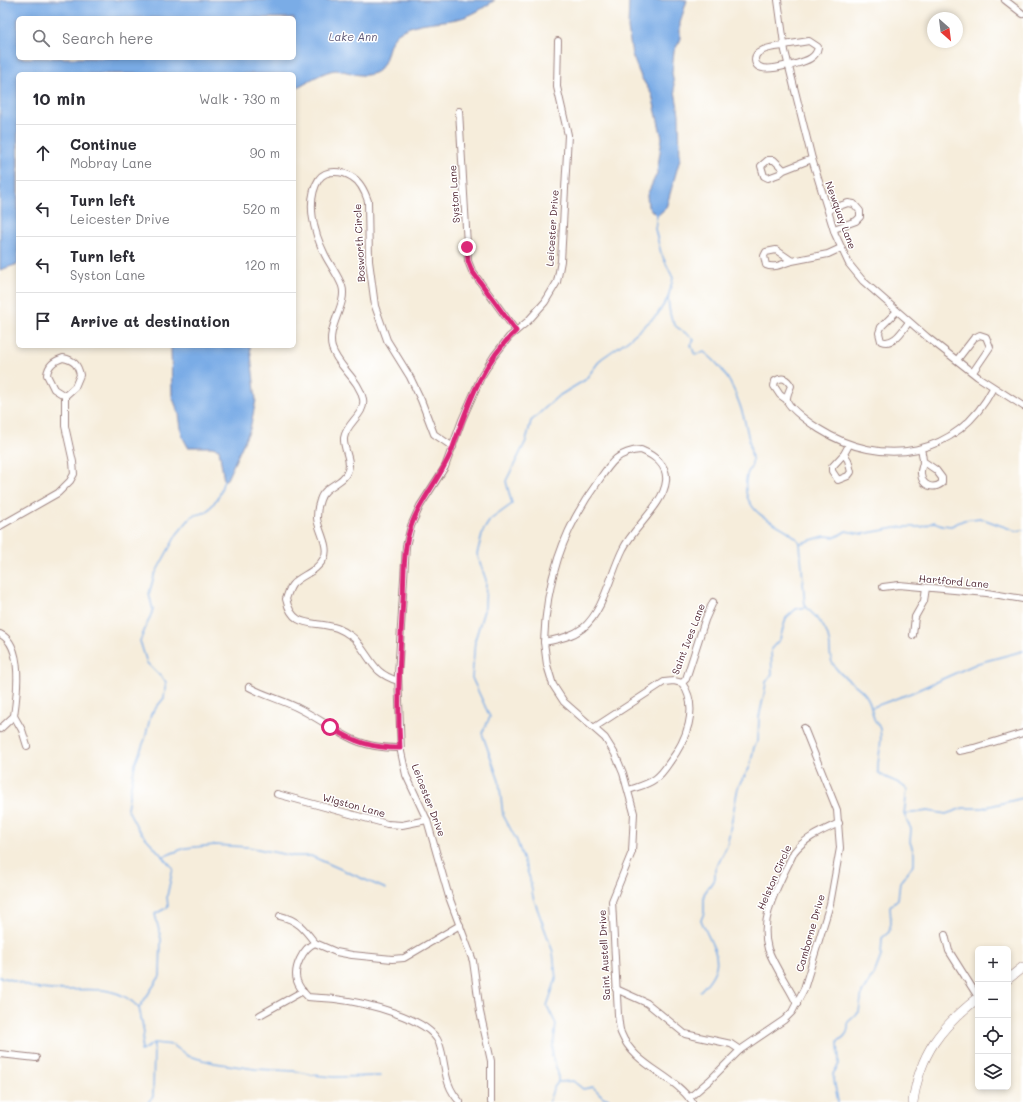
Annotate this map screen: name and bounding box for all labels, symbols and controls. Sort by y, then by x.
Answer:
north arrow [927,12,963,48]
search box [16,16,296,60]
icon: search [30,27,52,49]
text: Search here [62,28,153,48]
water label: Lake Ann [329,29,377,44]
text: 10 min [32,87,86,109]
text: Walk · 730 m [199,90,280,107]
text: Continue [70,134,137,154]
icon: ahead [32,142,54,164]
text: 90 m [250,144,280,161]
text: Mobray Lane [70,154,152,171]
street label: Syston Lane [445,165,463,223]
street label: Newquay Lane [822,179,860,251]
street label: Leicester Drive [542,189,562,267]
text: Turn left [70,190,135,210]
icon: left [32,198,54,220]
text: 520 m [243,200,280,217]
street label: Bosworth Circle [350,203,368,283]
text: Leicester Drive [70,210,170,227]
route end [458,238,476,256]
text: Turn left [70,246,135,266]
icon: left [32,254,54,276]
text: 120 m [244,256,280,273]
text: Syston Lane [70,266,145,283]
icon: arrive [32,310,54,332]
text: Arrive at destination [70,311,230,331]
street label: Hartford Lane [918,571,990,591]
street label: Saint Ives Lane [668,601,708,677]
route start [321,718,339,736]
street label: Leicester Drive [409,762,449,838]
street label: Wigston Lane [321,790,387,820]
street label: Helston Circle [753,842,795,912]
street label: Camborne Drive [792,893,828,973]
street label: Saint Austell Drive [595,909,613,1001]
map controls [975,946,1011,1090]
button: + [975,946,1011,982]
button: − [975,982,1011,1018]
button: locate [975,1018,1011,1054]
button: layers [975,1054,1011,1090]

